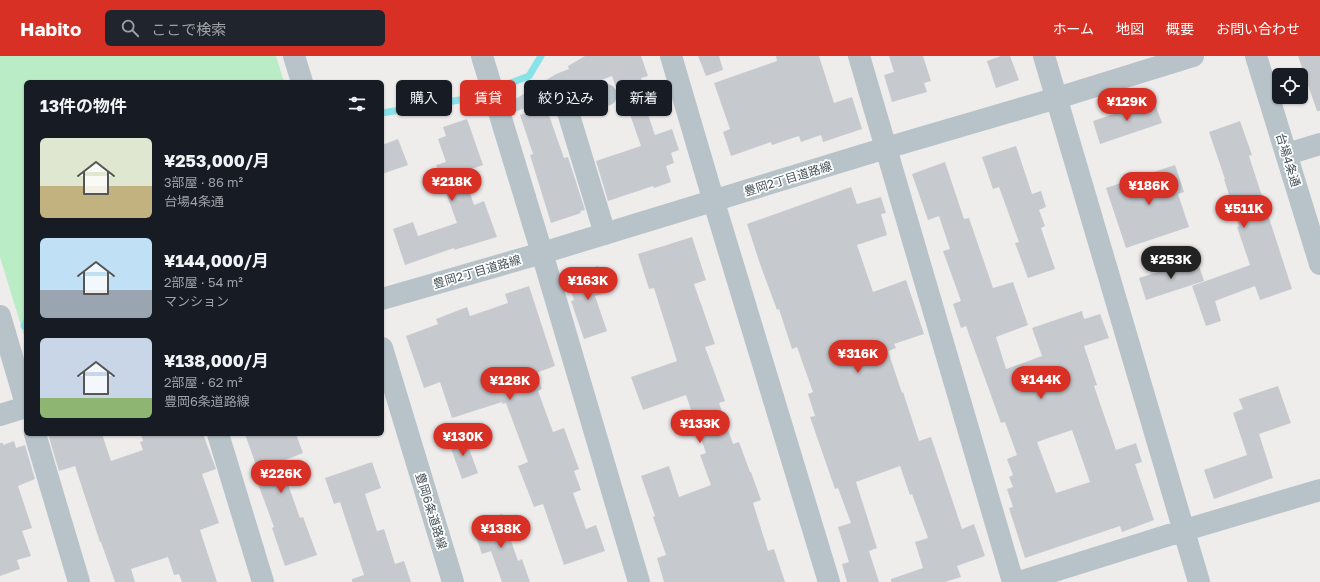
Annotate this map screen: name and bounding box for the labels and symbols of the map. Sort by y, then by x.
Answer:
pin: ¥129K [1099,88,1155,122]
street label: 台場4条通 [1273,131,1304,189]
street label: 豊岡2丁目道路線 [742,158,834,199]
pin: ¥218K [424,168,480,202]
pin: ¥186K [1121,172,1177,206]
pin: ¥511K [1216,195,1272,229]
pin: ¥253K [1143,246,1199,280]
street label: 豊岡2丁目道路線 [431,252,523,291]
pin: ¥163K [560,267,616,301]
pin: ¥316K [830,340,886,374]
pin: ¥144K [1013,366,1069,400]
pin: ¥128K [482,367,538,401]
pin: ¥133K [672,410,728,444]
pin: ¥130K [435,423,491,457]
pin: ¥226K [253,460,309,494]
street label: 豊岡6条道路線 [413,471,450,551]
pin: ¥138K [473,515,529,549]

